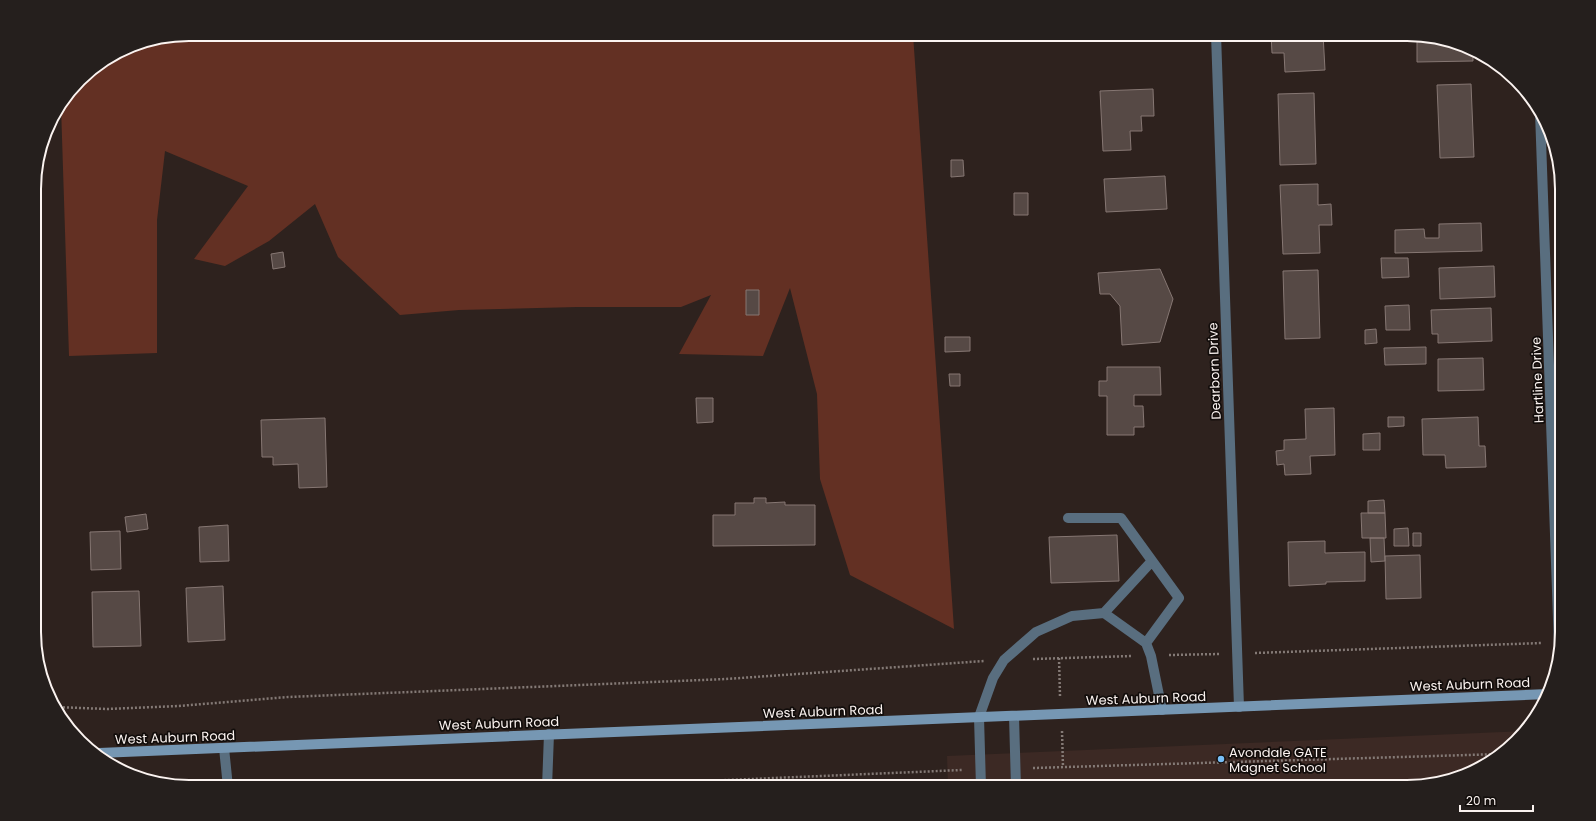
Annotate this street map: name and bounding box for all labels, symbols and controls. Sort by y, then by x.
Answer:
street label: Dearborn Drive [1203,322,1226,420]
street label: Hartline Drive [1527,337,1548,423]
street label: West Auburn Road [1410,673,1530,696]
street label: West Auburn Road [1086,687,1206,710]
street label: West Auburn Road [763,700,883,723]
street label: West Auburn Road [439,712,559,735]
street label: West Auburn Road [115,726,235,749]
place label: Avondale GATE Magnet School [1229,743,1327,777]
marker: Avondale GATE Magnet School [1216,754,1226,764]
scale bar [1460,787,1533,813]
text: 20 m [1466,792,1496,809]

